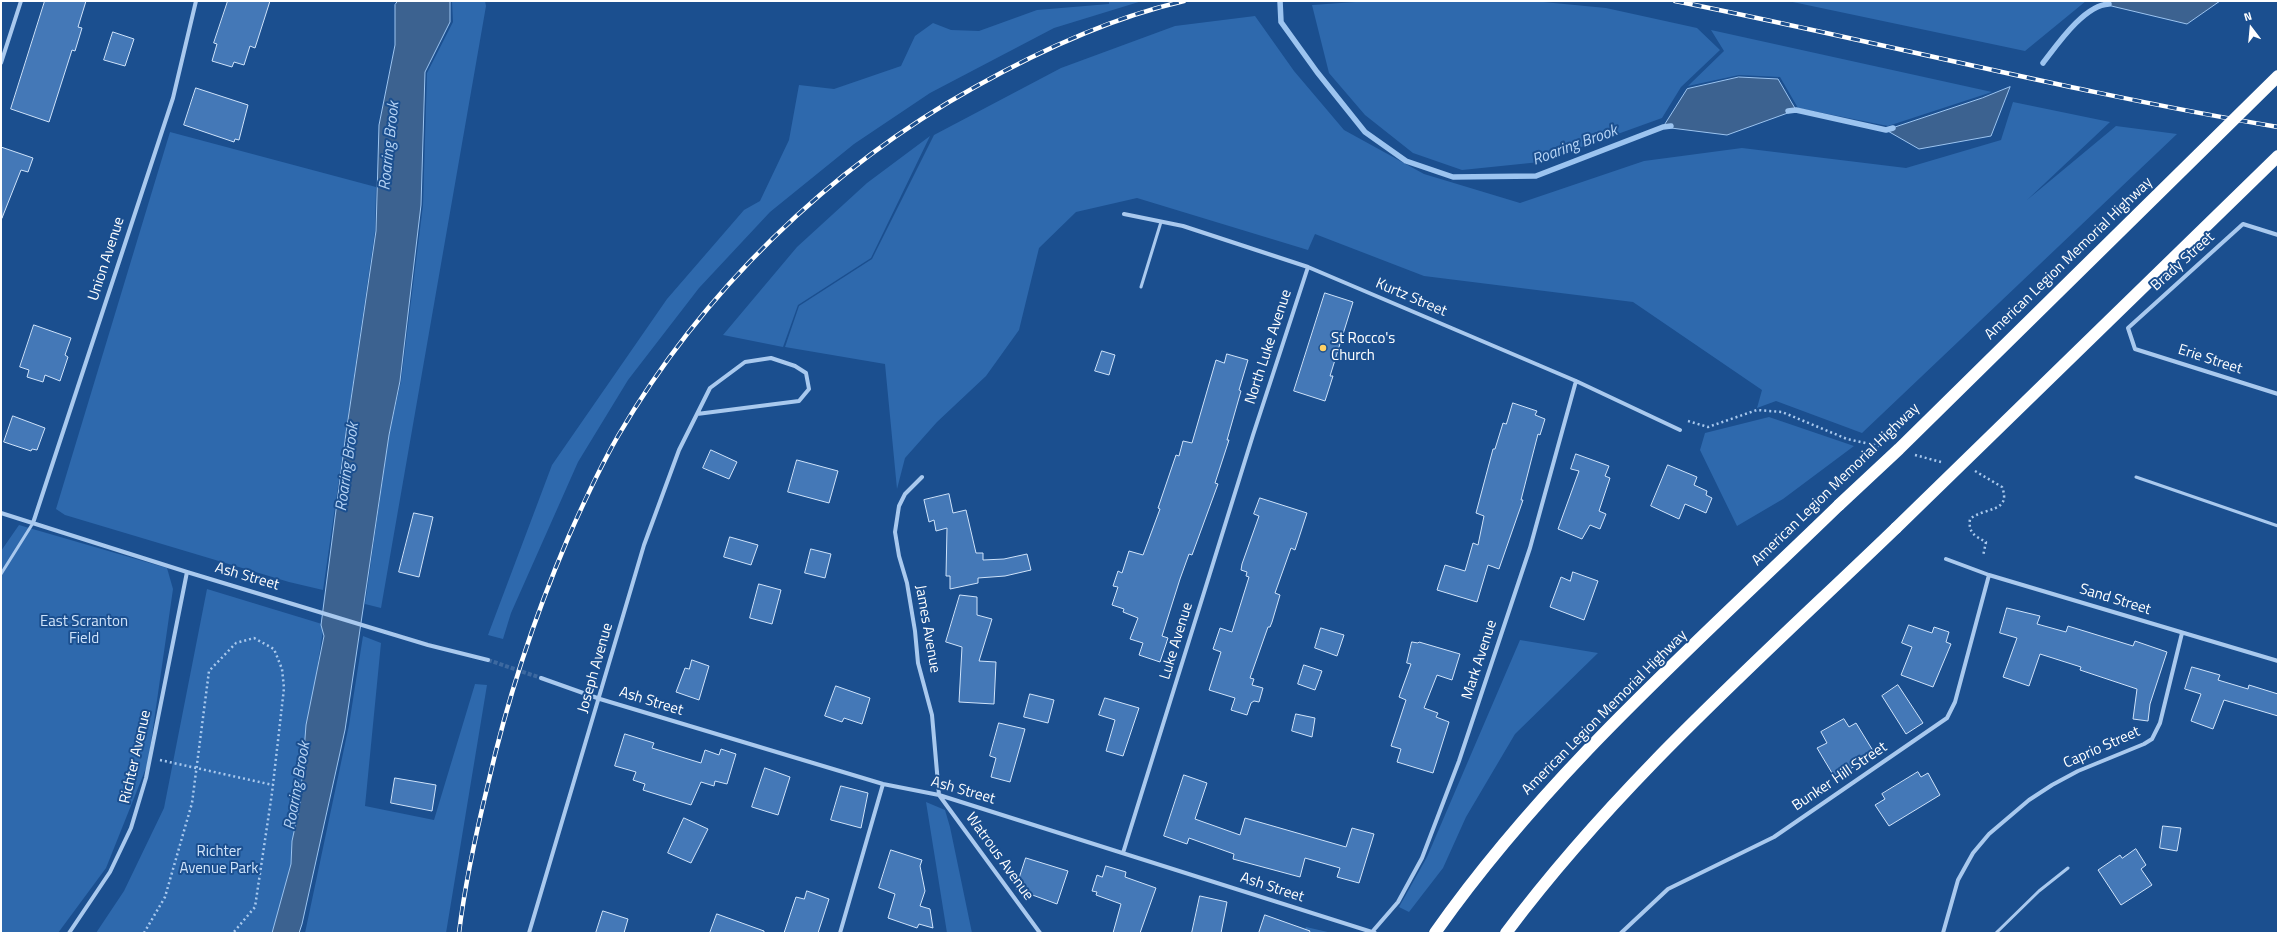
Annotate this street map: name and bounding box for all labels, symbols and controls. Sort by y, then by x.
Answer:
north arrow [2231,8,2271,48]
text: N [2242,8,2254,25]
water label: Roaring Brook [376,101,404,191]
water label: Roaring Brook [1530,122,1620,170]
street label: American Legion Memorial Highway [1981,174,2157,344]
street label: Union Avenue [85,215,129,303]
street label: Brady Street [2148,229,2218,295]
street label: Kurtz Street [1373,275,1449,321]
street label: North Luke Avenue [1242,287,1296,407]
place label: St Rocco's Church [1331,330,1395,365]
street label: Erie Street [2176,341,2244,379]
marker: St Rocco's Church [1318,343,1328,353]
street label: American Legion Memorial Highway [1748,400,1924,570]
water label: Roaring Brook [332,422,364,512]
street label: Ash Street [213,559,281,595]
street label: Sand Street [2077,581,2153,619]
street label: James Avenue [910,584,944,674]
street label: Luke Avenue [1157,600,1197,682]
park label: East Scranton Field [40,613,128,648]
street label: Mark Avenue [1459,618,1501,702]
street label: Joseph Avenue [575,621,617,715]
street label: American Legion Memorial Highway [1519,627,1691,799]
street label: Ash Street [617,684,685,720]
street label: Richter Avenue [117,709,155,805]
street label: Caprio Street [2061,723,2143,773]
street label: Bunker Hill Street [1789,739,1891,815]
water label: Roaring Brook [281,740,315,832]
street label: Ash Street [929,773,997,809]
street label: Watrous Avenue [961,810,1037,904]
park label: Richter Avenue Park [180,843,258,878]
street label: Ash Street [1238,869,1306,907]

